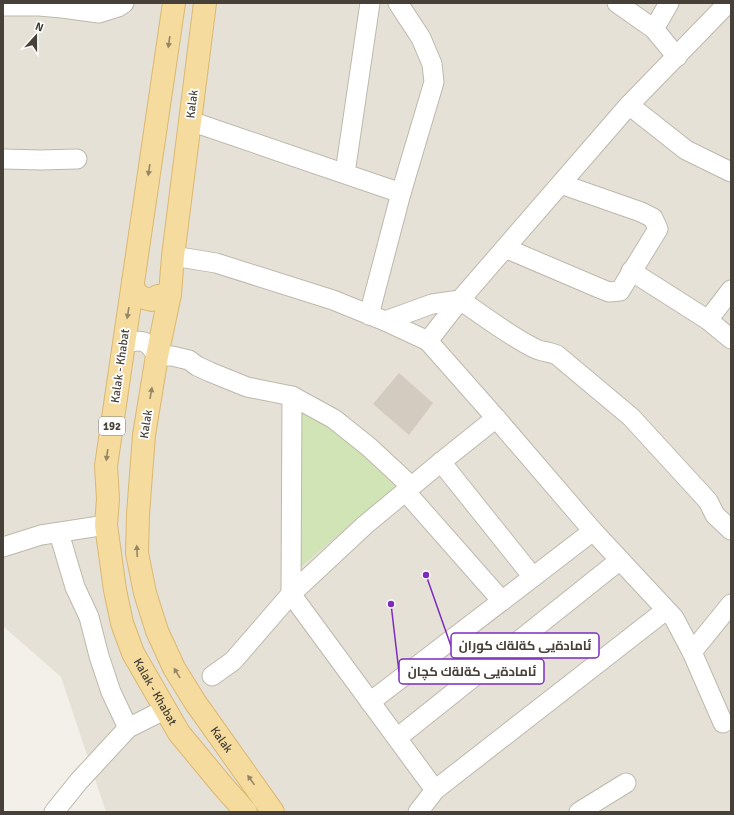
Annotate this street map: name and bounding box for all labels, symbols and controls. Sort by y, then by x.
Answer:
north arrow [16,16,56,56]
text: N [34,20,45,35]
one-way arrow [166,36,172,48]
street label: Kalak [183,89,202,119]
one-way arrow [146,164,152,176]
one-way arrow [125,307,131,319]
street label: Kalak - Khabat [108,328,133,404]
one-way arrow [148,387,154,400]
street label: Kalak [137,409,156,440]
road number: 192 [99,417,125,435]
one-way arrow [104,449,110,461]
one-way arrow [134,545,141,557]
callout: ئامادةيى كةلةك كوران [451,633,599,658]
text: ئامادةيى كةلةك كوران [459,638,591,654]
street label: Kalak - Khabat [130,656,180,728]
callout: ئامادةيى كةلةك كچان [399,659,544,684]
text: ئامادةيى كةلةك كچان [408,664,536,681]
one-way arrow [174,667,181,679]
street label: Kalak [207,724,236,756]
one-way arrow [247,774,256,785]

